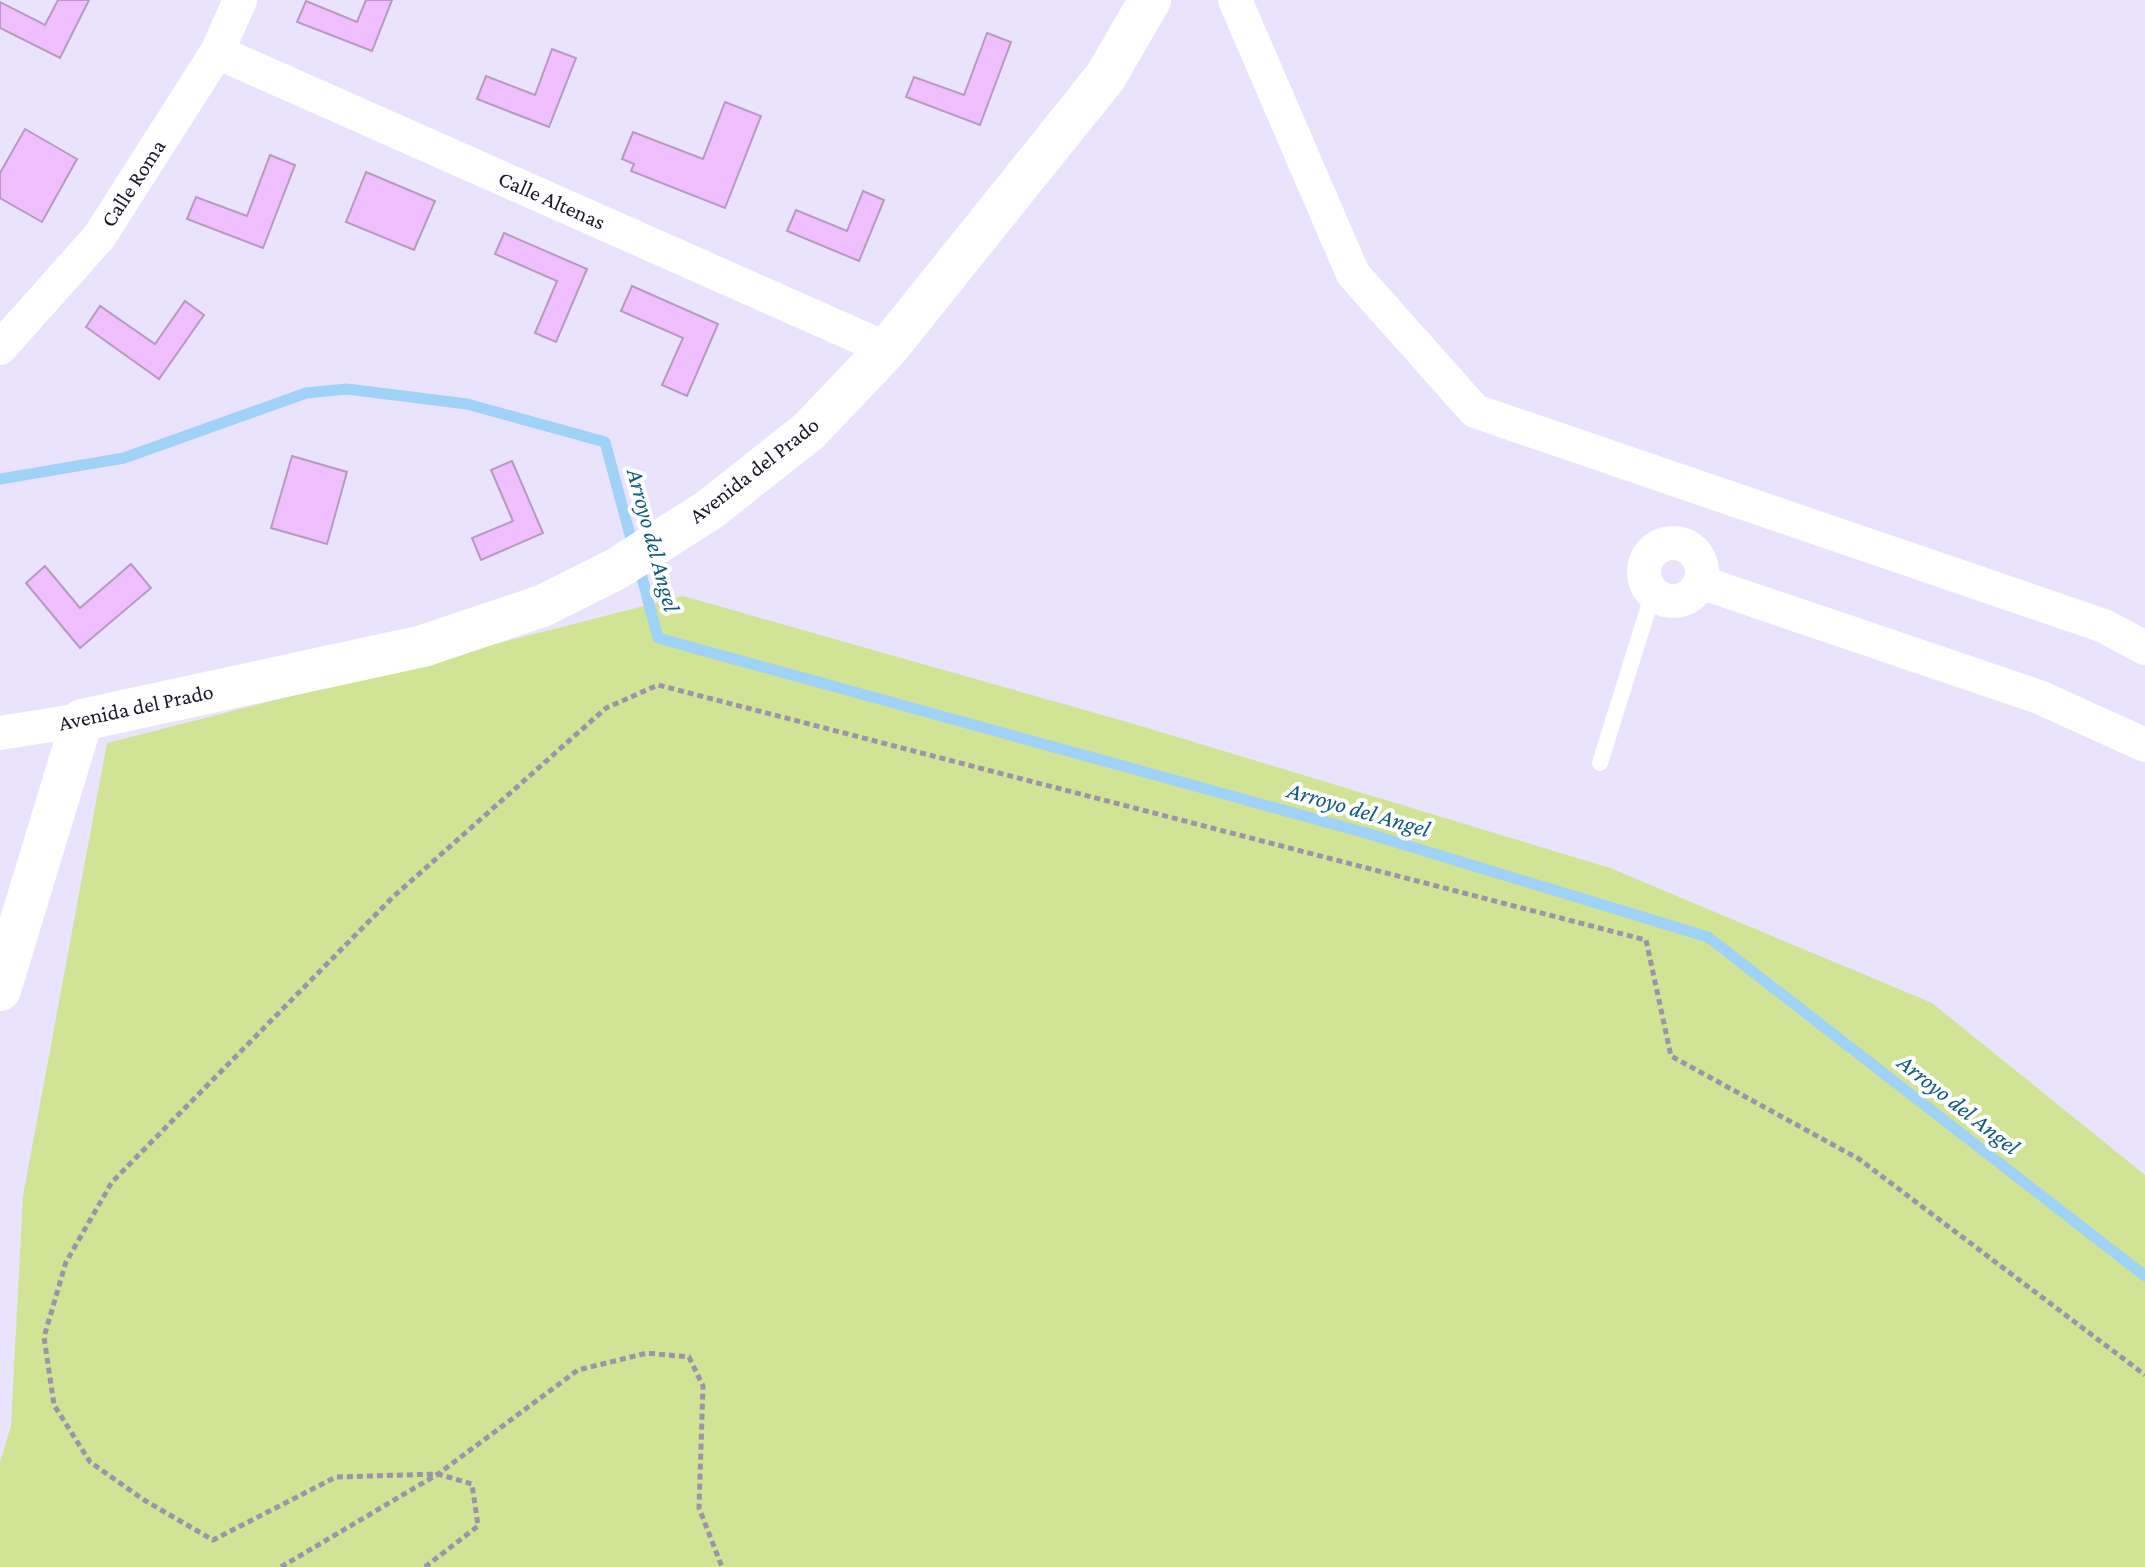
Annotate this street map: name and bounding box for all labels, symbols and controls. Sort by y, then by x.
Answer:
street label: Calle Roma [96,135,170,231]
street label: Calle Altenas [495,165,609,235]
street label: Avenida del Prado [684,412,824,528]
water label: Arroyo del Angel [622,465,686,616]
street label: Avenida del Prado [56,678,216,736]
water label: Arroyo del Angel [1284,776,1434,843]
water label: Arroyo del Angel [1892,1048,2026,1161]

